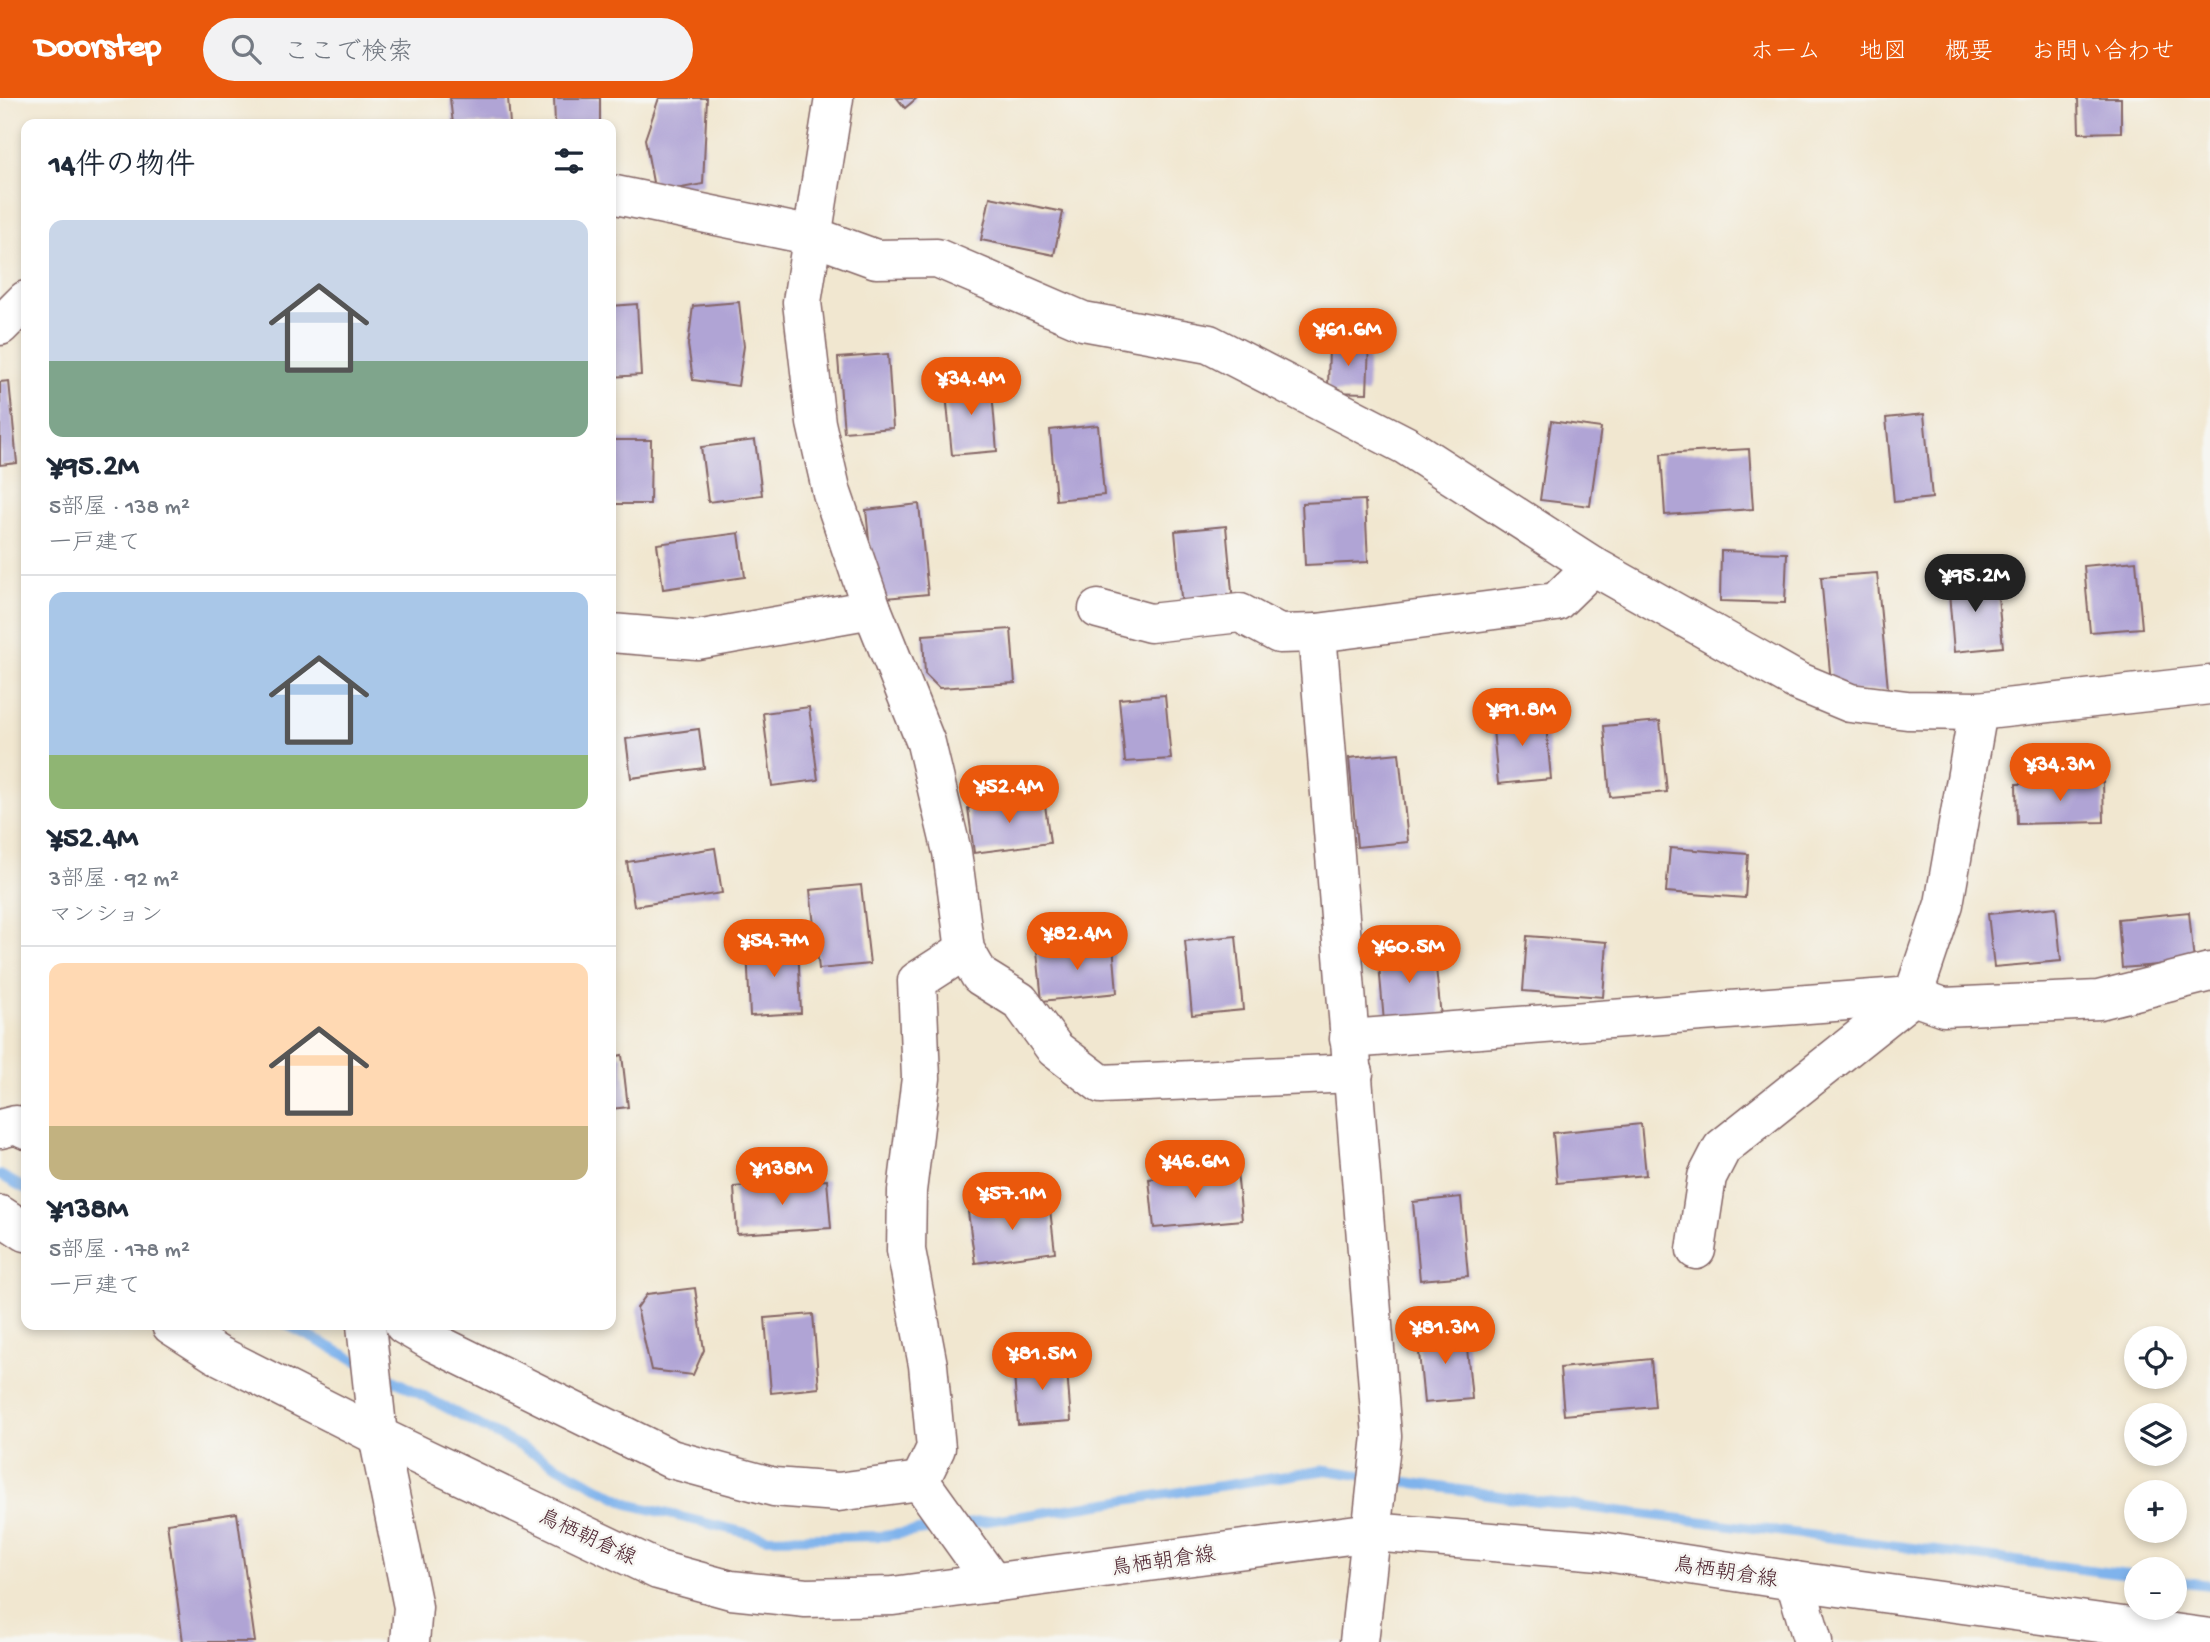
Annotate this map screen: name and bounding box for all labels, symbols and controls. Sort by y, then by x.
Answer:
search box [203,18,693,81]
text: Doorstep [35,30,161,68]
icon: search [227,30,265,68]
text: ここで検索 [283,39,413,70]
text: ホーム [1750,39,1821,68]
text: 地図 [1859,39,1907,68]
text: 概要 [1945,39,1993,68]
text: お問い合わせ [2031,39,2175,68]
icon: filters [550,142,588,180]
text: 14件の物件 [49,150,195,185]
icon: home [256,265,382,391]
pin: ¥61.6M [1291,308,1405,368]
text: ¥61.6M [1315,317,1381,344]
pin: ¥34.4M [914,358,1028,417]
text: ¥34.4M [937,366,1005,393]
text: ¥95.2M [49,451,139,486]
text: 5部屋 · 138 m² [49,495,190,522]
text: 一戸建て [49,531,141,558]
pin: ¥95.2M [1918,554,2032,614]
text: ¥95.2M [1941,563,2009,590]
icon: home [256,637,382,763]
pin: ¥91.8M [1465,688,1579,748]
text: ¥91.8M [1488,697,1556,724]
pin: ¥34.3M [2003,744,2117,803]
text: ¥34.3M [2026,752,2094,779]
pin: ¥52.4M [952,766,1066,825]
text: ¥52.4M [975,774,1043,801]
text: ¥52.4M [49,823,138,858]
text: 3部屋 · 92 m² [49,867,179,894]
text: マンション [49,903,163,930]
pin: ¥82.4M [1020,912,1134,972]
pin: ¥54.7M [717,920,831,979]
text: ¥82.4M [1043,921,1111,948]
pin: ¥60.5M [1352,926,1466,985]
text: ¥54.7M [740,928,808,955]
text: ¥60.5M [1374,934,1444,961]
icon: home [256,1008,382,1134]
pin: ¥46.6M [1138,1140,1252,1200]
pin: ¥138M [733,1148,831,1207]
text: ¥46.6M [1161,1149,1229,1176]
text: ¥138M [752,1156,812,1183]
pin: ¥57.1M [955,1172,1069,1232]
text: ¥57.1M [978,1181,1046,1208]
text: ¥138M [49,1194,128,1229]
text: 5部屋 · 178 m² [49,1238,190,1265]
text: 一戸建て [49,1274,141,1301]
pin: ¥81.3M [1388,1306,1502,1366]
text: ¥81.3M [1411,1315,1479,1342]
map controls [2124,1326,2187,1620]
button: locate [2124,1326,2187,1389]
pin: ¥81.5M [985,1332,1099,1392]
text: ¥81.5M [1008,1341,1076,1368]
button: layers [2124,1403,2187,1466]
button: + [2124,1480,2187,1543]
street label: 鳥栖朝倉線 [534,1504,640,1573]
street label: 鳥栖朝倉線 [1109,1542,1217,1583]
street label: 鳥栖朝倉線 [1672,1552,1780,1595]
button: − [2124,1557,2187,1620]

